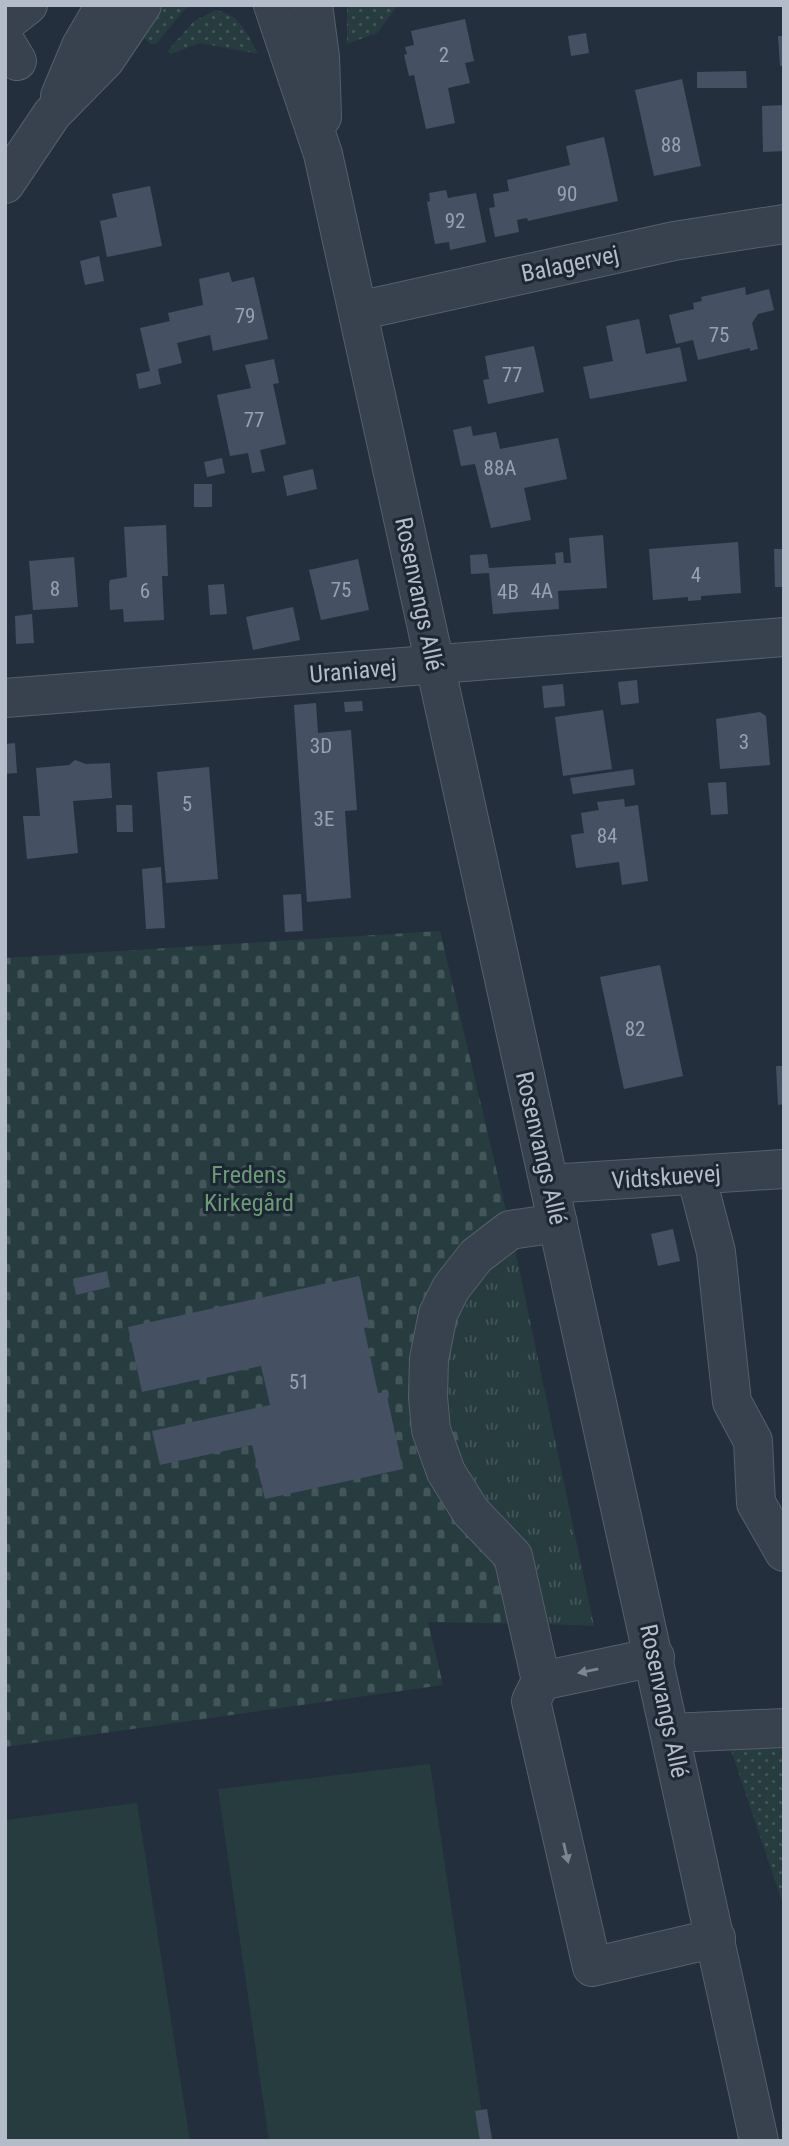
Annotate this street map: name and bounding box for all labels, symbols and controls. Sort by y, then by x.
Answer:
house number: 2 [439,43,449,67]
house number: 88 [661,133,681,157]
house number: 90 [557,182,577,206]
house number: 92 [445,209,465,233]
street label: Balagervej [519,240,621,288]
house number: 79 [235,304,255,328]
house number: 75 [709,323,729,347]
house number: 77 [502,363,522,387]
house number: 77 [244,408,264,432]
house number: 88A [484,456,516,480]
street label: Rosenvangs Allé [389,515,449,673]
house number: 4 [691,563,701,587]
house number: 8 [50,577,60,601]
house number: 75 [331,578,351,602]
house number: 6 [140,579,150,603]
house number: 4A [531,579,553,603]
house number: 4B [497,580,519,604]
street label: Uraniavej [308,653,398,689]
house number: 3 [739,730,749,754]
house number: 3D [310,734,332,758]
house number: 5 [182,792,192,816]
house number: 3E [314,807,334,831]
house number: 84 [597,824,617,848]
house number: 82 [625,1017,645,1041]
street label: Rosenvangs Allé [510,1069,572,1227]
street label: Vidtskuevej [611,1159,721,1195]
park label: Fredens Kirkegård [204,1161,294,1217]
house number: 51 [289,1370,309,1394]
street label: Rosenvangs Allé [634,1622,694,1780]
one-way arrow [577,1665,599,1676]
one-way arrow [561,1842,572,1864]

